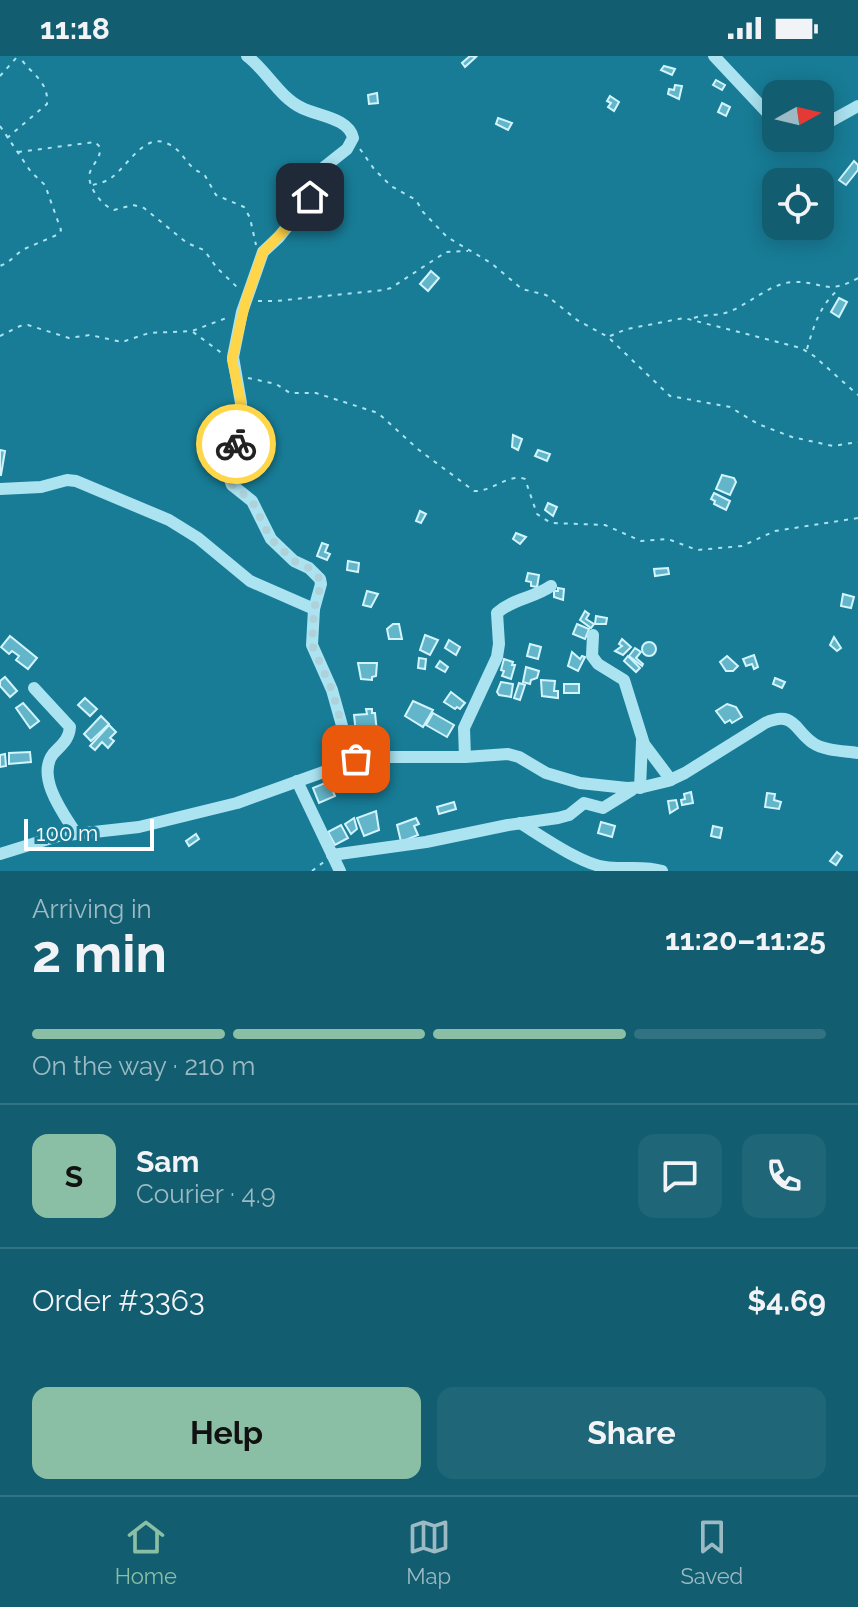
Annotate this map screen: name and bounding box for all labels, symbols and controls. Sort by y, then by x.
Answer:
text: 11:18 [40,11,110,46]
north arrow [762,80,834,152]
map controls [762,80,834,240]
pin [276,163,344,231]
button: locate [762,168,834,240]
icon: home [288,175,332,219]
courier [196,404,276,484]
icon: bike [214,422,258,466]
pin [322,725,390,793]
icon: bag [334,737,378,781]
scale bar [24,815,154,851]
text: 100 m [36,820,98,846]
text: Arriving in [32,894,152,924]
text: 11:20–11:25 [665,922,826,957]
text: 2 min [32,923,167,984]
text: On the way · 210 m [32,1051,256,1081]
button: chat [638,1134,722,1218]
button: phone [742,1134,826,1218]
text: Sam [136,1144,199,1179]
text: S [65,1159,83,1194]
text: Courier · 4.9 [136,1179,276,1209]
text: Order #3363 [32,1283,205,1318]
text: $4.69 [747,1283,826,1318]
button: Help [32,1387,421,1479]
button: Share [437,1387,826,1479]
tab: Home [115,1515,177,1589]
tab: Map [406,1515,451,1589]
tab: Saved [680,1515,743,1589]

